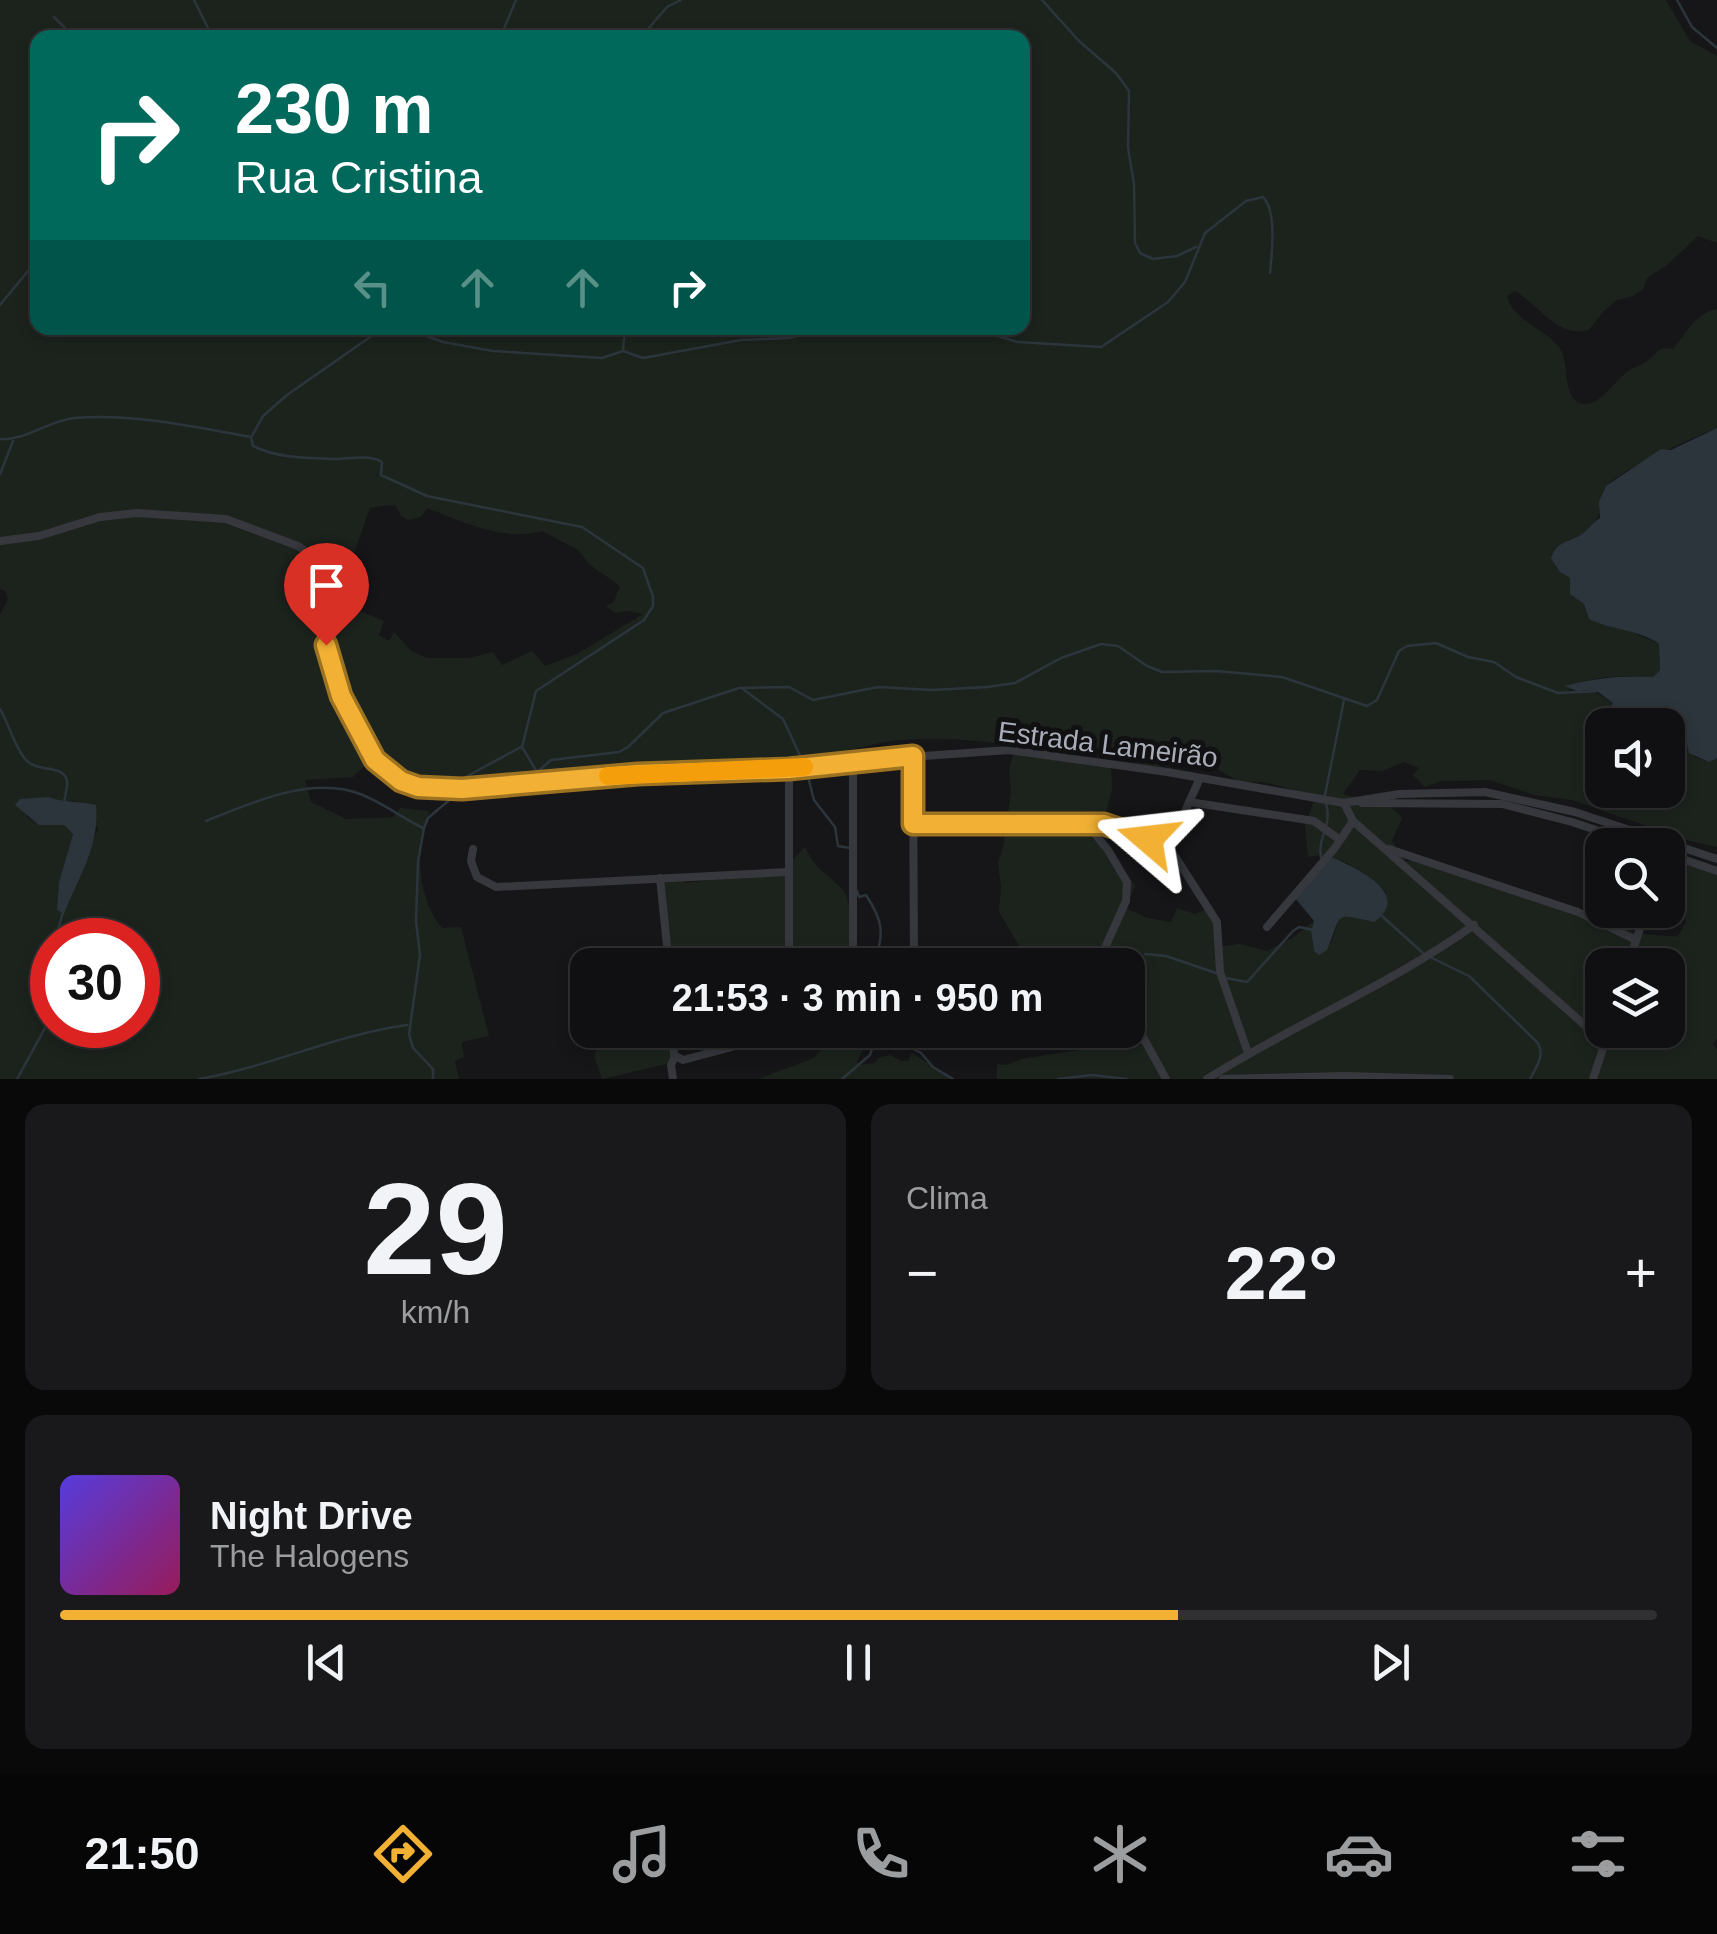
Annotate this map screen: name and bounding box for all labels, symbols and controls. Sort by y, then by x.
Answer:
icon: right [70,70,200,200]
text: 230 m [235,70,433,148]
text: Rua Cristina [235,152,483,203]
icon: left [345,260,400,315]
icon: ahead [450,260,505,315]
icon: ahead [555,260,610,315]
icon: right [660,260,715,315]
pin [284,543,369,646]
icon: arrive [299,558,354,613]
map controls [1585,708,1685,1048]
button: sound [1585,708,1685,808]
street label: Estrada Lameirão [996,716,1220,773]
position arrow [1096,787,1200,891]
button: search [1585,828,1685,928]
speed limit sign: 30 [30,918,160,1048]
button: layers [1585,948,1685,1048]
text: 21:53 · 3 min · 950 m [672,977,1043,1019]
text: 29 [363,1156,508,1302]
text: Clima [906,1180,988,1216]
text: 22° [1225,1231,1338,1315]
text: − [906,1242,938,1304]
text: + [1625,1242,1657,1304]
text: km/h [401,1294,470,1330]
text: Night Drive [210,1495,413,1537]
text: The Halogens [210,1538,409,1574]
icon: previous [299,1635,354,1690]
icon: pause [831,1635,886,1690]
icon: next [1363,1635,1418,1690]
icon: directions [368,1819,438,1889]
icon: music [607,1819,677,1889]
icon: phone [846,1819,916,1889]
icon: climate [1085,1819,1155,1889]
icon: car [1324,1819,1394,1889]
icon: filters [1563,1819,1633,1889]
text: 21:50 [84,1828,200,1879]

